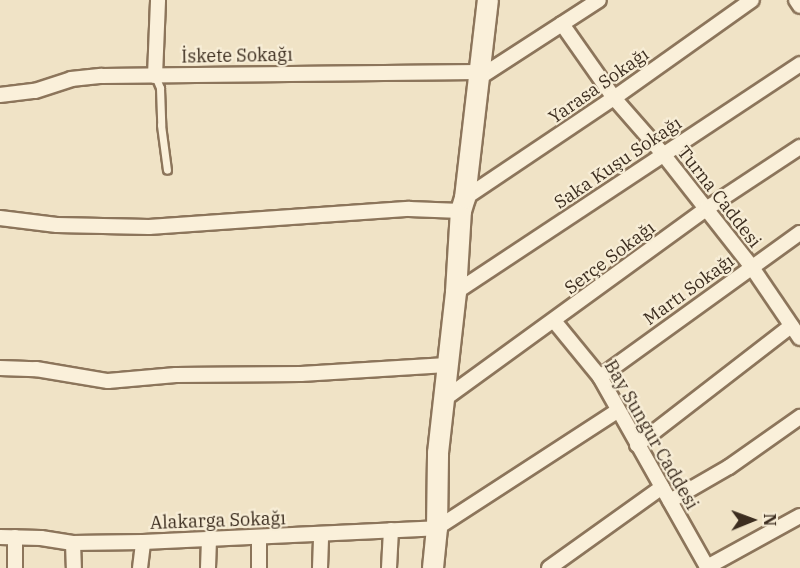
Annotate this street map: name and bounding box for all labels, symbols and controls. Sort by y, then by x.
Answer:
street label: İskete Sokağı [181,44,293,68]
street label: Yarasa Sokağı [545,44,653,128]
street label: Saka Kuşu Sokağı [550,112,686,214]
street label: Turna Caddesi [673,142,765,252]
street label: Serçe Sokağı [561,217,659,299]
street label: Martı Sokağı [640,250,738,330]
street label: Bay Sungur Caddesi [599,356,703,514]
north arrow [722,490,782,550]
street label: Alakarga Sokağı [150,508,286,534]
text: N [760,513,780,526]

